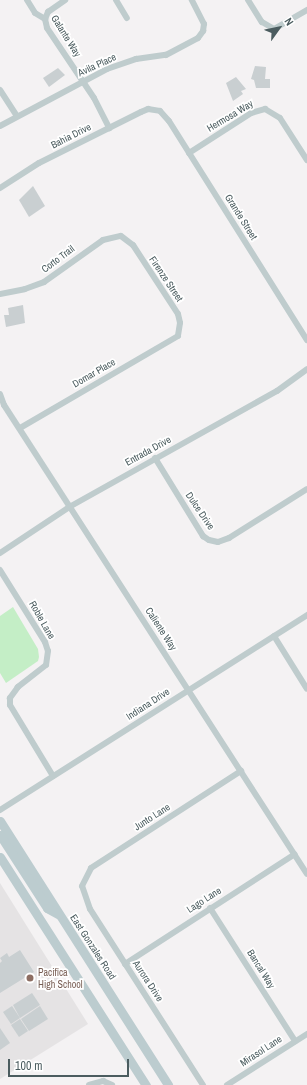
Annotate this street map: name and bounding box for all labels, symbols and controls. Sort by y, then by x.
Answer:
north arrow [259,8,299,48]
street label: Galante Way [48,13,84,59]
text: N [281,15,297,28]
street label: Avila Place [76,51,118,79]
street label: Hermosa Way [205,98,255,134]
street label: Bahia Drive [49,121,93,151]
street label: Grande Street [222,192,260,242]
street label: Corto Trail [39,243,77,275]
street label: Firenze Street [146,254,186,304]
street label: Domar Place [70,356,118,390]
street label: Entrada Drive [123,433,173,469]
street label: Dulce Drive [183,490,217,532]
street label: Roble Lane [26,599,58,641]
street label: Caliente Way [143,605,179,653]
street label: Indiana Drive [124,686,172,722]
street label: Junto Lane [132,801,172,833]
street label: Lago Lane [184,884,224,916]
street label: East Gonzales Road [67,912,119,982]
street label: Bancal Way [244,947,278,991]
street label: Aurora Drive [130,958,166,1004]
place label: Pacifica High School [38,966,83,990]
marker: Pacifica High School [25,973,35,983]
street label: Mirasol Lane [238,1033,284,1069]
scale bar [10,1051,131,1077]
text: 100 m [15,1058,42,1074]

